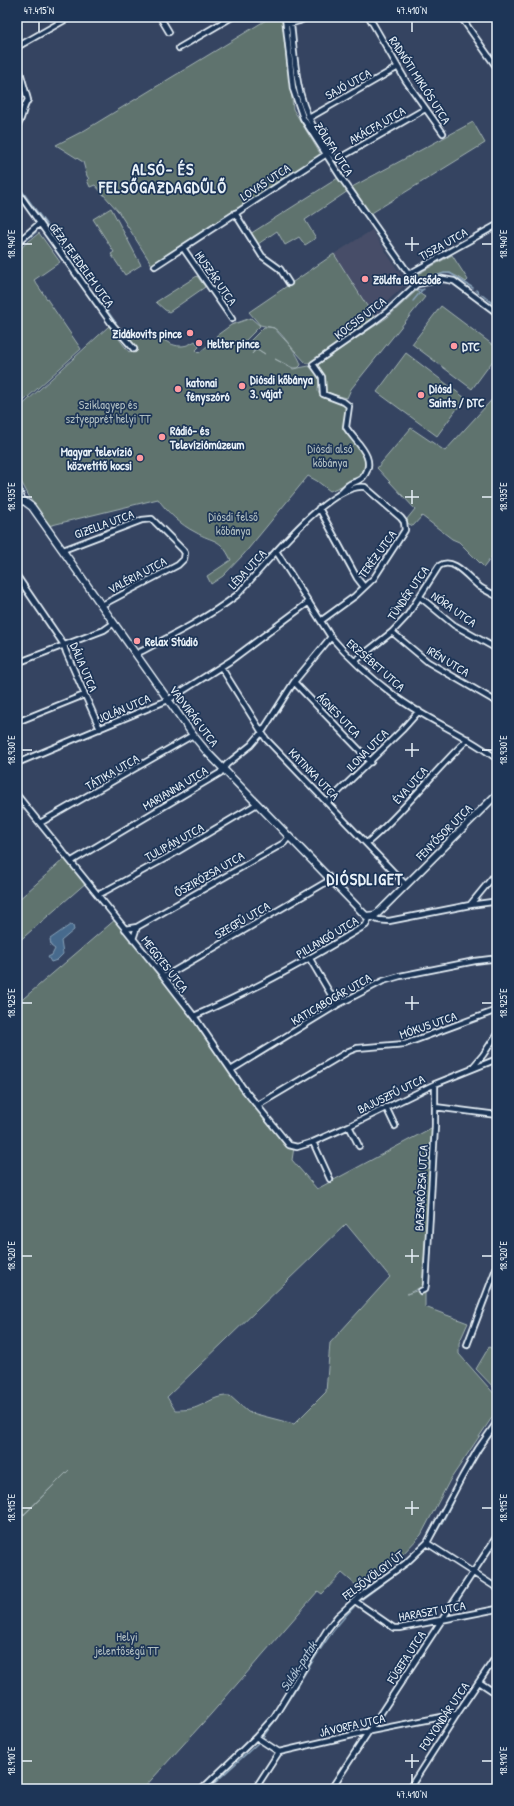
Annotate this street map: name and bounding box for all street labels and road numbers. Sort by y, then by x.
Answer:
street label: RADNÓTI MIKLÓS UTCA [385,33,455,127]
street label: SAJÓ UTCA [322,64,374,104]
street label: AKÁCFA UTCA [346,102,408,148]
street label: ZÖLDFA UTCA [310,119,358,179]
street label: LOVAS UTCA [237,159,294,205]
street label: GÉZA FEJEDELEM UTCA [46,219,119,311]
street label: TISZA UTCA [416,224,471,264]
street label: HUSZÁR UTCA [191,248,241,309]
street label: KOCSIS UTCA [331,293,389,343]
street label: GIZELLA UTCA [72,505,136,543]
street label: TERÉZ UTCA [354,527,400,581]
street label: LÉDA UTCA [224,545,270,593]
street label: VALÉRIA UTCA [105,552,169,598]
street label: TÜNDÉR UTCA [383,562,433,623]
street label: NÓRA UTCA [428,587,480,631]
street label: ERZSÉBET UTCA [343,635,409,695]
street label: DÁLIA UTCA [66,640,102,694]
street label: IRÉN UTCA [423,642,473,681]
street label: VADVIRÁG UTCA [165,682,223,750]
street label: JOLÁN UTCA [95,689,153,727]
street label: ÁGNES UTCA [313,689,365,741]
street label: ILONA UTCA [342,725,392,775]
street label: KATINKA UTCA [285,744,343,804]
street label: TÁTIKA UTCA [82,750,142,794]
street label: MARIANNA UTCA [139,762,211,814]
street label: ÉVA UTCA [389,762,432,808]
street label: FENYŐSOR UTCA [411,800,476,865]
street label: TULIPÁN UTCA [141,819,207,865]
street label: ŐSZIRÓZSA UTCA [171,847,247,901]
street label: SZEGFŰ UTCA [211,897,273,943]
street label: PILLANGÓ UTCA [293,912,361,962]
street label: MEGGYES UTCA [138,932,193,996]
street label: KATICABOGÁR UTCA [288,969,374,1029]
street label: MÓKUS UTCA [397,1007,459,1043]
street label: BAJUSZFŰ UTCA [354,1070,428,1118]
street label: BAZSARÓZSA UTCA [410,1144,432,1232]
street label: FELSŐVÖLGYI ÚT [338,1546,408,1604]
street label: HARASZT UTCA [397,1597,467,1625]
street label: FÜGEFA UTCA [382,1627,430,1688]
street label: FOLYONDÁR UTCA [414,1679,473,1754]
street label: JÁVORFA UTCA [317,1709,387,1741]

